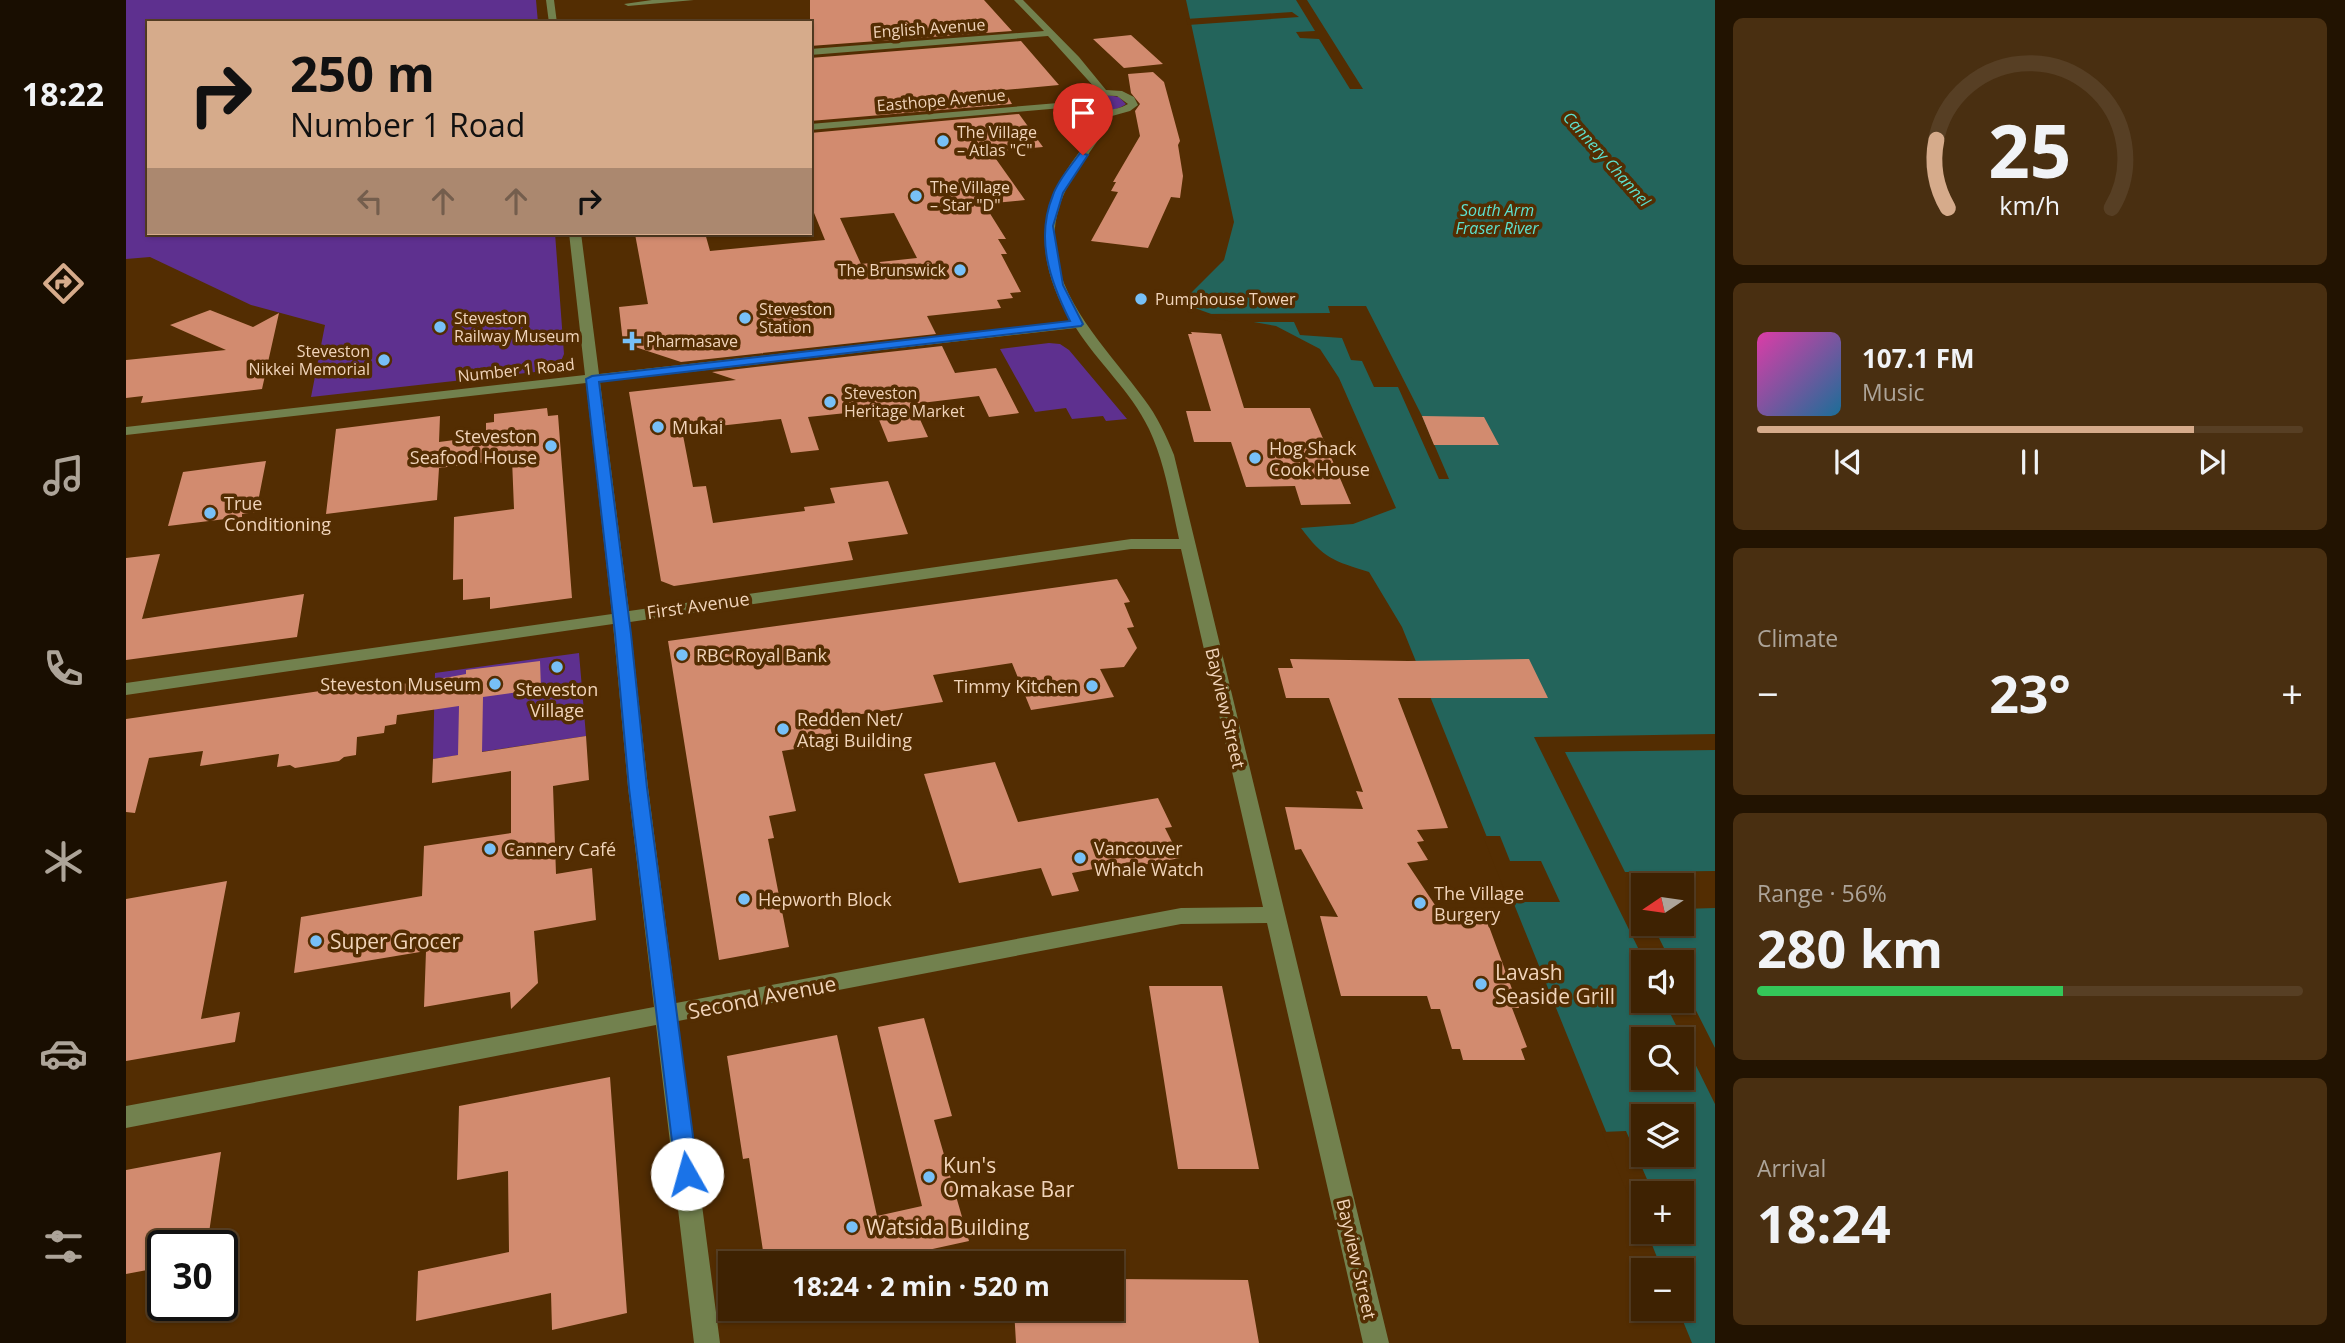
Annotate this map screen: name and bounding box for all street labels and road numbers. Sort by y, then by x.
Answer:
street label: English Avenue [872,13,986,43]
street label: Easthope Avenue [876,83,1006,117]
street label: Number 1 Road [456,353,576,387]
street label: First Avenue [645,586,751,624]
street label: Bayview Street [1200,645,1252,771]
street label: Second Avenue [686,969,838,1025]
street label: Bayview Street [1331,1196,1383,1322]

